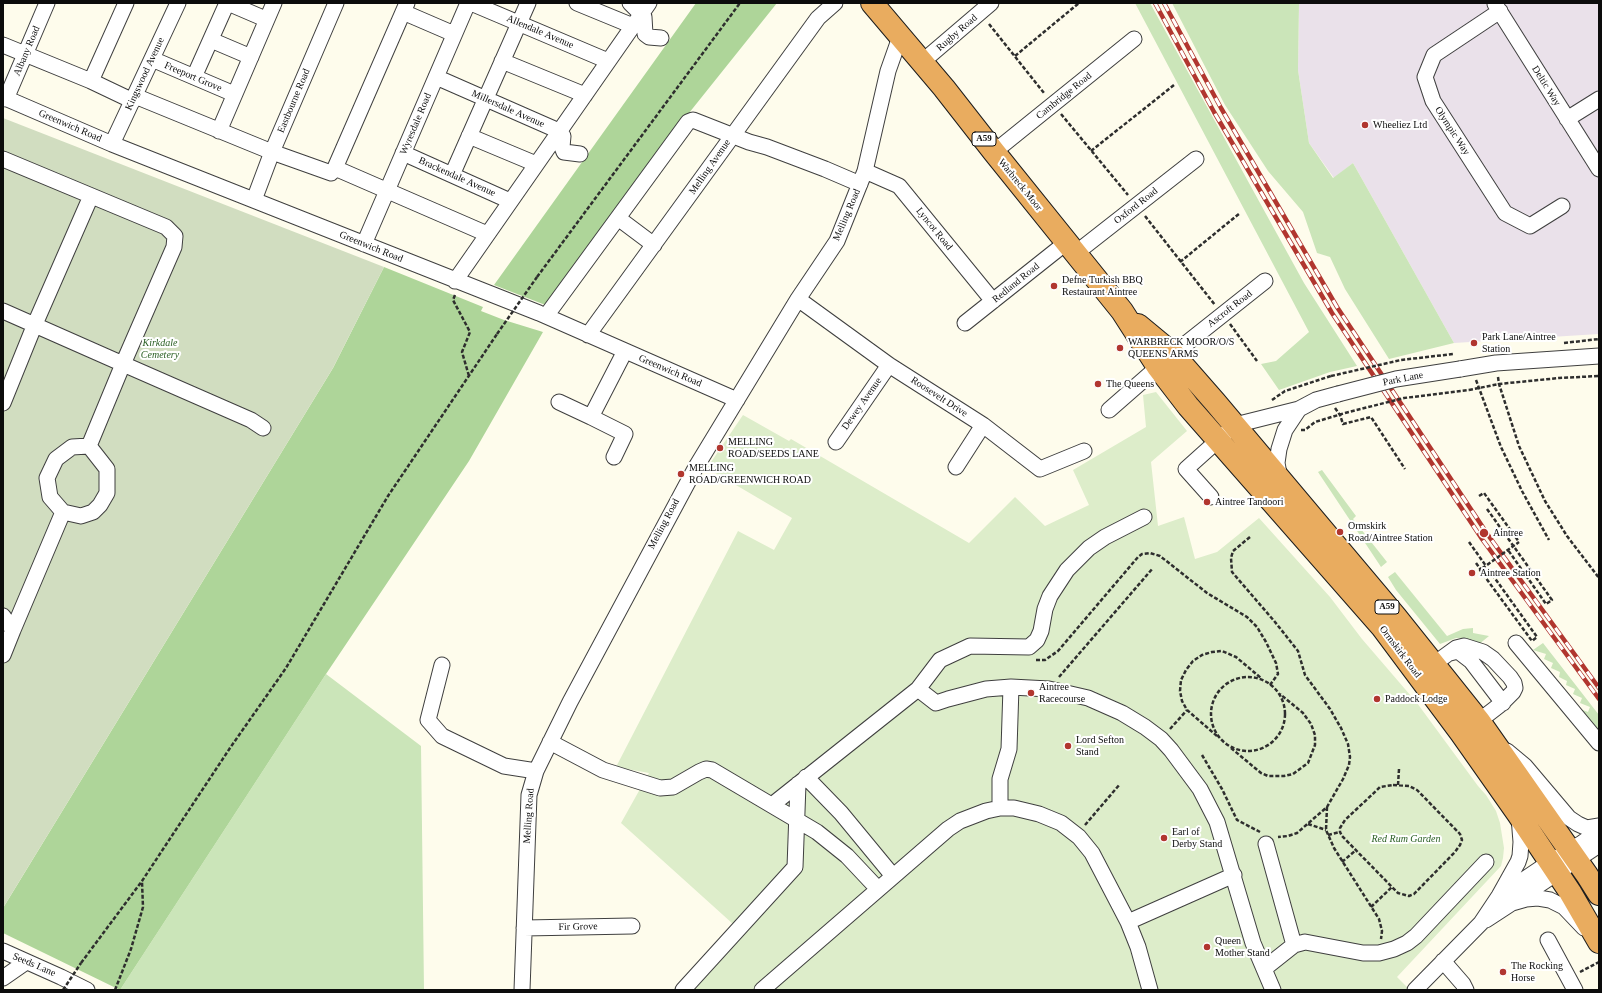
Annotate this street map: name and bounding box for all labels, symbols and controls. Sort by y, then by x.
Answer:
street label: Allendale Avenue [505,12,575,52]
street label: Rugby Road [934,12,980,54]
street label: Albany Road [11,24,43,78]
street label: Kingswood Avenue [123,36,167,112]
street label: Freeport Grove [162,59,224,95]
street label: Deltic Way [1529,64,1563,108]
street label: Eastbourne Road [275,67,313,135]
street label: Cambridge Road [1034,70,1094,122]
street label: Millersdale Avenue [470,88,546,130]
street label: Wyresdale Road [398,91,434,157]
street label: Olympic Way [1432,104,1472,158]
street label: Greenwich Road [37,107,103,145]
place label: Wheeliez Ltd [1373,119,1427,131]
marker: Wheeliez Ltd [1360,120,1370,130]
road number: A59 [972,132,996,146]
street label: Melling Avenue [687,137,733,197]
street label: Brackendale Avenue [417,155,497,199]
street label: Warbreck Moor [995,157,1045,213]
street label: Oxford Road [1112,185,1160,227]
street label: Melling Road [831,187,863,243]
street label: Lyncot Road [913,205,955,253]
street label: Greenwich Road [337,229,405,265]
street label: Redland Road [990,260,1042,306]
place label: Defne Turkish BBQ Restaurant Aintree [1062,274,1143,298]
marker: Defne Turkish BBQ Restaurant Aintree [1049,281,1059,291]
street label: Ascroft Road [1205,288,1255,330]
place label: Park Lane/Aintree Station [1482,331,1556,354]
place label: WARBRECK MOOR/O/S QUEENS ARMS [1128,336,1234,360]
park label: Kirkdale Cemetery [141,337,179,360]
marker: Park Lane/Aintree Station [1469,338,1479,348]
marker: WARBRECK MOOR/O/S QUEENS ARMS [1115,343,1125,353]
street label: Greenwich Road [637,352,703,390]
street label: Park Lane [1382,369,1424,389]
street label: Roosevelt Drive [908,374,970,420]
street label: Dewey Avenue [840,376,884,432]
place label: The Queens [1106,378,1154,390]
marker: The Queens [1093,379,1103,389]
place label: MELLING ROAD/SEEDS LANE [728,436,819,460]
marker: MELLING ROAD/SEEDS LANE [715,443,725,453]
place label: MELLING ROAD/GREENWICH ROAD [689,462,811,486]
marker: MELLING ROAD/GREENWICH ROAD [676,469,686,479]
place label: Aintree Tandoori [1215,496,1283,508]
street label: Melling Road [646,497,682,551]
marker: Aintree Tandoori [1202,497,1212,507]
place label: Ormskirk Road/Aintree Station [1348,520,1433,544]
marker: Ormskirk Road/Aintree Station [1335,527,1345,537]
marker: Aintree [1478,527,1490,539]
place label: Aintree [1493,527,1523,539]
place label: Aintree Station [1480,567,1541,579]
marker: Aintree Station [1467,568,1477,578]
road number: A59 [1375,600,1399,614]
street label: Ormskirk Road [1377,624,1423,680]
place label: Aintree Racecourse [1039,681,1085,704]
marker: Aintree Racecourse [1026,688,1036,698]
place label: Paddock Lodge [1385,693,1447,705]
marker: Paddock Lodge [1372,694,1382,704]
place label: Lord Sefton Stand [1076,734,1124,758]
marker: Lord Sefton Stand [1063,741,1073,751]
street label: Melling Road [521,788,537,844]
place label: Earl of Derby Stand [1172,826,1222,850]
marker: Earl of Derby Stand [1159,833,1169,843]
park label: Red Rum Garden [1371,833,1441,845]
street label: Fir Grove [558,921,598,933]
place label: Queen Mother Stand [1215,935,1270,958]
marker: Queen Mother Stand [1202,942,1212,952]
street label: Seeds Lane [11,951,57,979]
place label: The Rocking Horse [1511,960,1563,984]
marker: The Rocking Horse [1498,967,1508,977]

